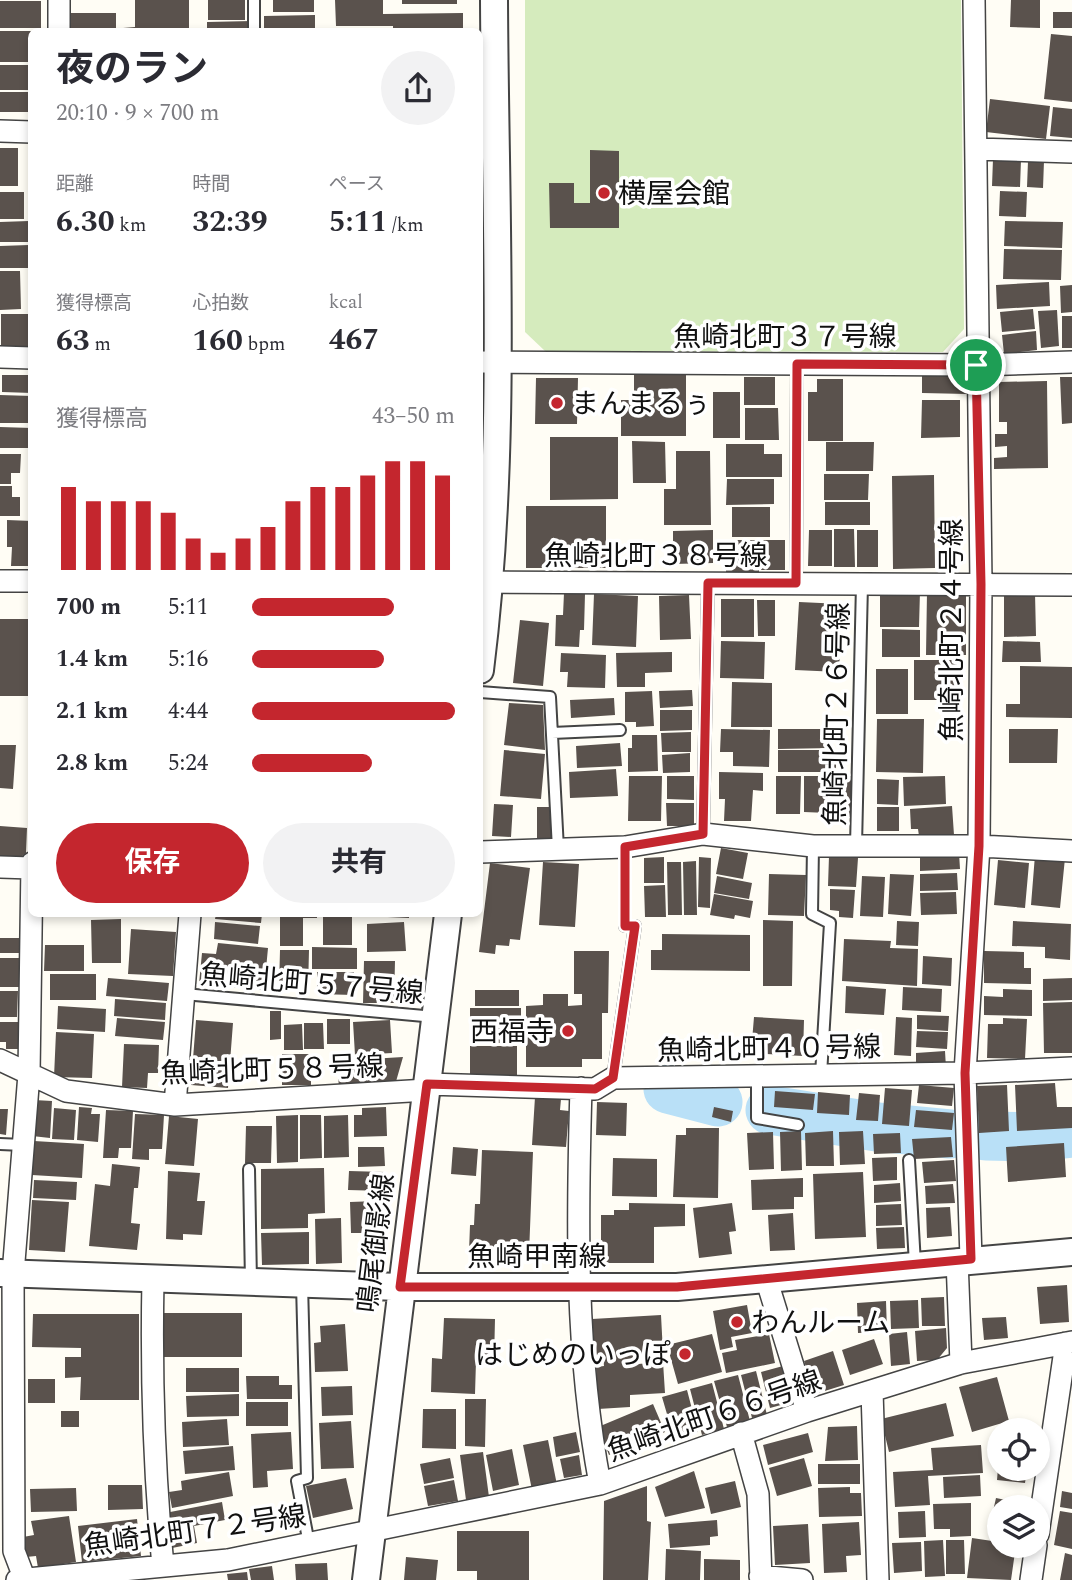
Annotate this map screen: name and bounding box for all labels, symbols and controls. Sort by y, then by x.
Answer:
text: 夜のラン [56,41,208,99]
button: share [381,51,455,125]
text: 20:10 · 9 × 700 m [56,96,220,131]
text: 距離 [56,170,94,199]
text: 時間 [192,170,230,199]
text: ペース [329,170,385,199]
place label: 横屋会館 [618,173,730,216]
marker: 横屋会館 [596,185,612,201]
text: 6.30 [56,199,115,245]
text: 32:39 [192,199,268,245]
text: 5:11 [329,199,387,245]
text: km [115,211,146,240]
text: /km [387,211,424,240]
text: kcal [329,288,363,317]
text: 獲得標高 [56,289,132,318]
text: 心拍数 [192,289,249,318]
street label: 魚崎北町３７号線 [673,316,897,359]
text: 467 [329,317,379,363]
text: 63 [56,318,90,364]
text: 160 [192,318,243,364]
text: m [90,330,111,359]
text: bpm [243,330,285,359]
pin [946,335,1006,395]
icon: arrive [957,346,995,384]
place label: まんまるぅ [571,383,711,426]
marker: まんまるぅ [549,395,565,411]
text: 43–50 m [372,399,455,434]
text: 獲得標高 [56,402,148,437]
street label: 魚崎北町２４号線 [931,518,974,742]
street label: 魚崎北町３８号線 [544,535,768,578]
text: 700 m [56,590,121,625]
text: 5:11 [168,590,208,625]
street label: 魚崎北町２６号線 [814,602,861,826]
text: 1.4 km [56,642,128,677]
text: 5:16 [168,642,208,677]
text: 2.1 km [56,694,128,729]
text: 4:44 [168,694,208,729]
text: 2.8 km [56,746,128,781]
text: 5:24 [168,746,208,781]
button: 保存 [56,823,249,903]
button: 共有 [263,823,455,903]
street label: 魚崎北町５７号線 [198,953,425,1016]
place label: 西福寺 [470,1011,554,1054]
marker: 西福寺 [560,1023,576,1039]
street label: 魚崎北町４０号線 [657,1026,881,1073]
street label: 魚崎北町５８号線 [159,1045,385,1096]
street label: 鳴尾御影線 [347,1171,406,1315]
street label: 魚崎甲南線 [467,1236,607,1279]
place label: わんルーム [751,1302,890,1345]
marker: わんルーム [729,1314,745,1330]
place label: はじめのいっぽ [475,1334,671,1377]
marker: はじめのいっぽ [677,1346,693,1362]
street label: 魚崎北町６６号線 [602,1360,827,1473]
map controls [987,1418,1050,1558]
button: locate [987,1418,1050,1481]
street label: 魚崎北町７２号線 [81,1495,309,1568]
button: layers [987,1495,1050,1558]

